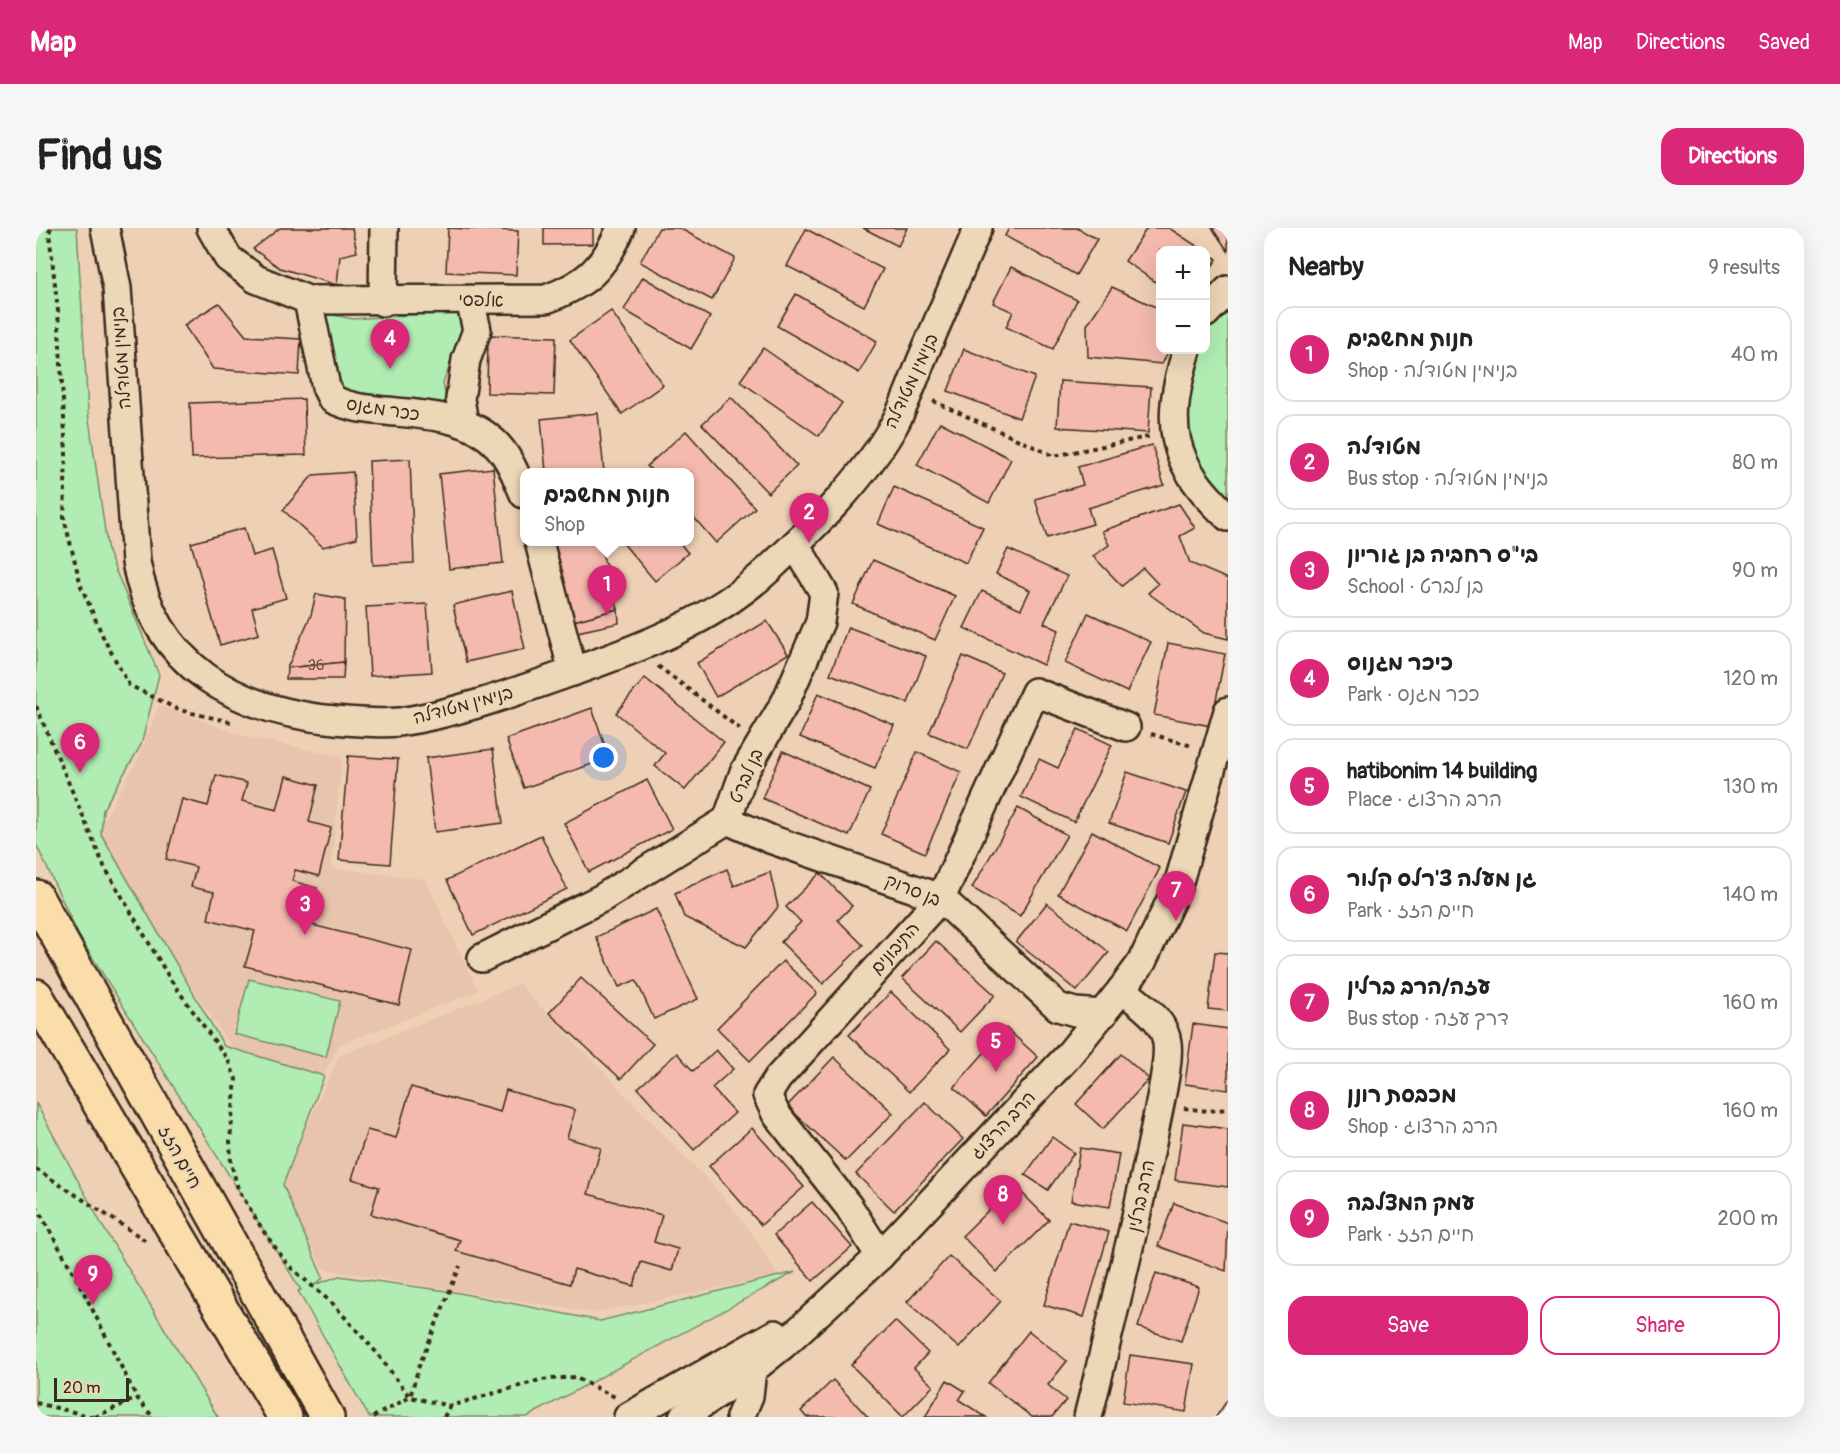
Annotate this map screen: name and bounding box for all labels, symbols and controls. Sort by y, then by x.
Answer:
text: Map [30,25,76,60]
text: Map [1568,29,1603,56]
text: Directions [1636,29,1725,56]
text: Saved [1758,29,1810,56]
button: Directions [1661,128,1804,185]
text: Find us [36,130,162,182]
map controls [1156,246,1210,354]
button: + [1156,246,1210,300]
text: Nearby [1288,251,1364,283]
text: 9 results [1708,255,1780,280]
street label: אלפסי [458,289,504,312]
button: − [1156,300,1210,354]
street label: בנימין מטודלה [106,306,137,410]
pin: 4 [370,320,410,369]
text: חנות מחשבים [1347,325,1474,353]
street label: בנימין מטודלה [879,330,944,433]
text: 1 [1306,342,1313,367]
text: 40 m [1731,342,1778,367]
text: Shop · בנימין מטודלה [1347,358,1518,383]
street label: ככר מגנס [345,392,421,427]
text: מטודלה [1347,433,1421,461]
text: 2 [1304,450,1315,475]
text: 80 m [1732,450,1778,475]
text: Bus stop · בנימין מטודלה [1347,466,1548,491]
popup [520,468,694,546]
text: חנות מחשבים [544,481,670,509]
pin: 2 [790,494,828,543]
text: Shop [544,512,585,537]
text: בי"ס רחביה בן גוריון [1347,541,1539,569]
text: 3 [1304,558,1315,583]
text: 90 m [1732,558,1778,583]
pin: 1 [588,566,626,615]
text: School · בן לברט [1347,574,1484,599]
text: כיכר מגנוס [1347,649,1453,677]
house number: 36 [307,656,325,675]
text: 4 [1304,666,1315,691]
text: 120 m [1723,666,1778,691]
street label: בנימין מטודלה [411,681,516,730]
text: Park · ככר מגנס [1347,682,1479,707]
pin: 6 [60,724,99,773]
your location [589,743,618,772]
street label: בן לברט [724,745,769,807]
text: hatibonim 14 building [1347,757,1537,785]
text: 5 [1304,774,1315,799]
text: 130 m [1723,774,1778,799]
text: Place · הרב הרצוג [1347,787,1502,812]
text: גן מעלה צ'רלס קלור [1347,865,1537,893]
street label: בן סרוק [882,869,944,912]
pin: 7 [1156,872,1196,921]
text: 6 [1304,882,1315,907]
text: 140 m [1723,882,1778,907]
pin: 3 [286,886,324,935]
text: Park · חיים הזז [1347,898,1474,923]
street label: התיבונים [866,917,925,979]
text: עזה/הרב ברלין [1347,973,1491,1001]
text: 7 [1304,990,1315,1015]
text: 160 m [1723,990,1778,1015]
text: Bus stop · דרך עזה [1347,1006,1509,1031]
pin: 5 [976,1022,1016,1072]
text: מכבסת רונן [1347,1081,1457,1109]
street label: הרב הרצוג [966,1086,1041,1164]
text: 8 [1304,1098,1315,1123]
text: 160 m [1723,1098,1778,1123]
text: Shop · הרב הרצוג [1347,1114,1498,1139]
street label: חיים הזז [153,1121,206,1193]
street label: הרב ברלין [1123,1158,1160,1234]
pin: 8 [984,1176,1022,1225]
text: עמק המצלבה [1347,1189,1475,1217]
text: 9 [1304,1206,1315,1231]
text: 200 m [1717,1206,1778,1231]
text: Park · חיים הזז [1347,1222,1474,1247]
pin: 9 [74,1256,112,1305]
button: Save [1288,1296,1528,1355]
button: Share [1540,1296,1780,1355]
scale bar [54,1375,129,1402]
text: 20 m [63,1378,101,1398]

